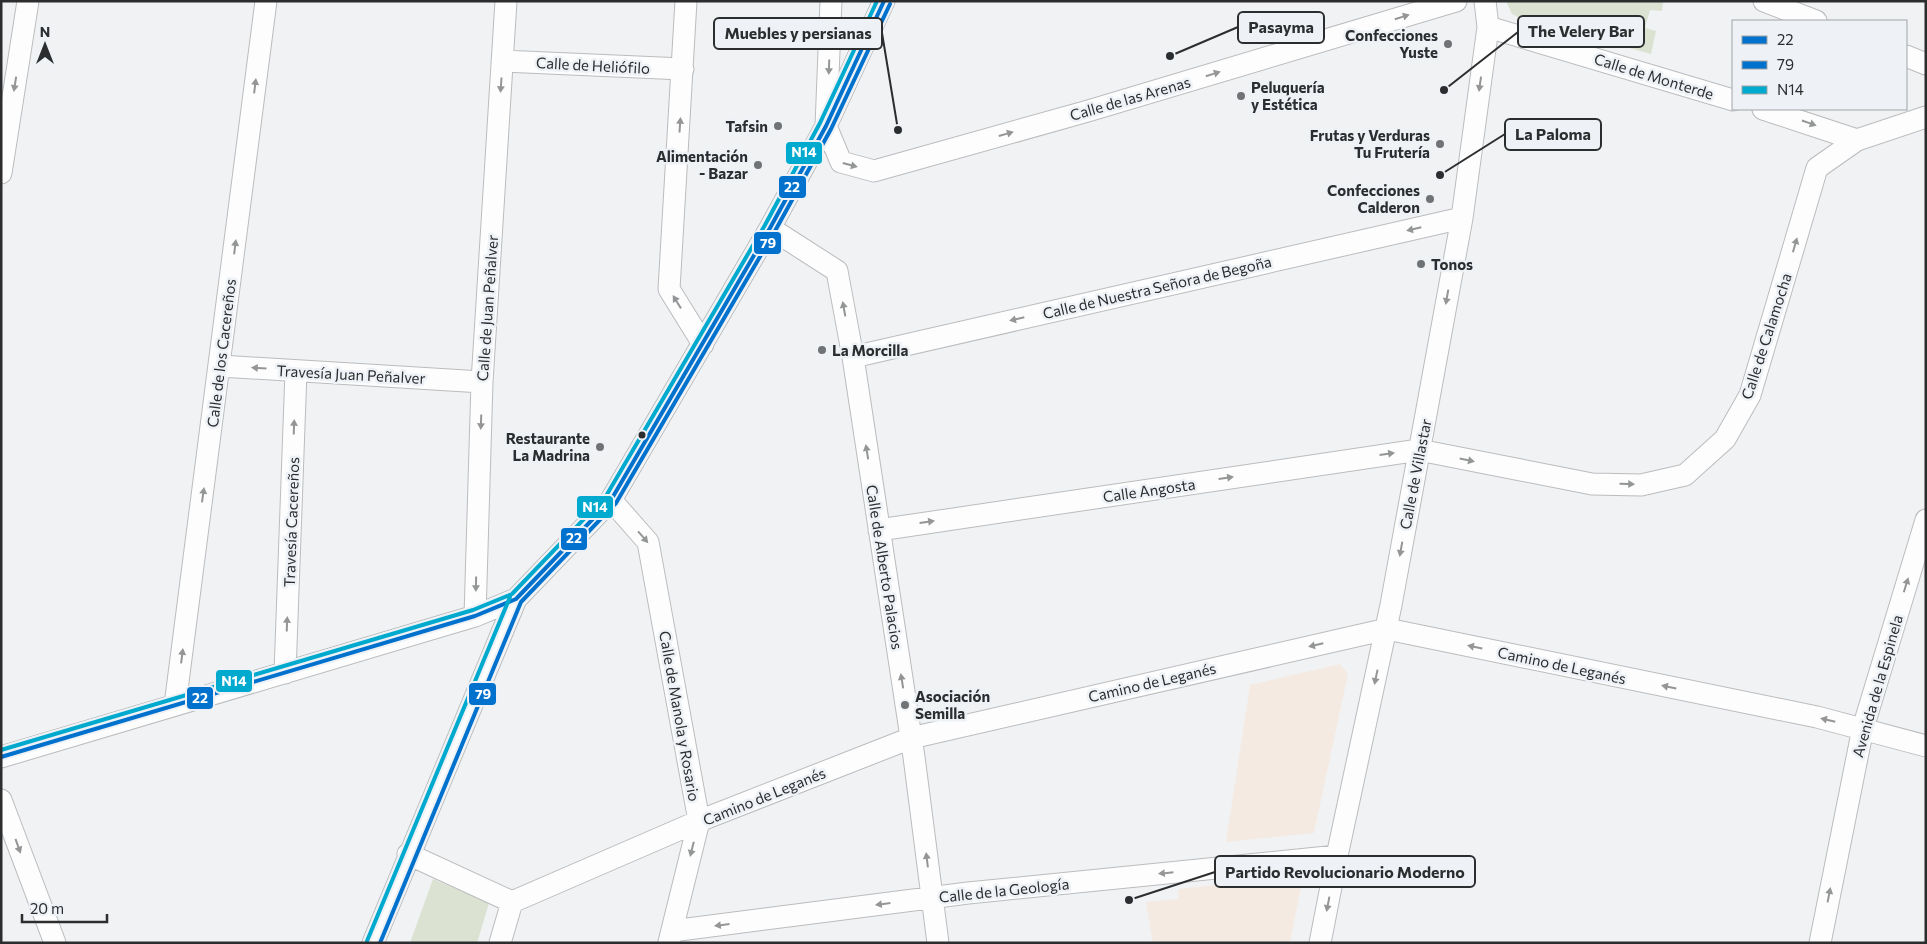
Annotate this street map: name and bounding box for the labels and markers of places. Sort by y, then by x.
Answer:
callout: Pasayma [1238,12,1324,43]
callout: The Velery Bar [1518,16,1644,47]
callout: Muebles y persianas [714,18,882,49]
place label: Confecciones Yuste [1345,26,1438,61]
marker: Confecciones Yuste [1442,38,1454,50]
place label: Peluquería y Estética [1251,78,1325,113]
marker: Peluquería y Estética [1235,90,1247,102]
place label: Tafsin [726,117,768,135]
callout: La Paloma [1505,119,1601,150]
marker: Tafsin [772,120,784,132]
place label: Frutas y Verduras Tu Frutería [1310,126,1430,161]
marker: Frutas y Verduras Tu Frutería [1434,138,1446,150]
place label: Alimentación - Bazar [656,147,748,182]
marker: Alimentación - Bazar [752,159,764,171]
place label: Confecciones Calderon [1327,181,1420,216]
marker: Confecciones Calderon [1424,193,1436,205]
place label: Tonos [1431,255,1473,273]
marker: Tonos [1415,258,1427,270]
place label: La Morcilla [832,341,908,359]
marker: La Morcilla [816,344,828,356]
place label: Restaurante La Madrina [506,429,590,464]
unlabelled marker [637,430,647,440]
marker: Restaurante La Madrina [594,441,606,453]
place label: Asociación Semilla [915,687,990,722]
marker: Asociación Semilla [899,699,911,711]
callout: Partido Revolucionario Moderno [1215,856,1475,887]

